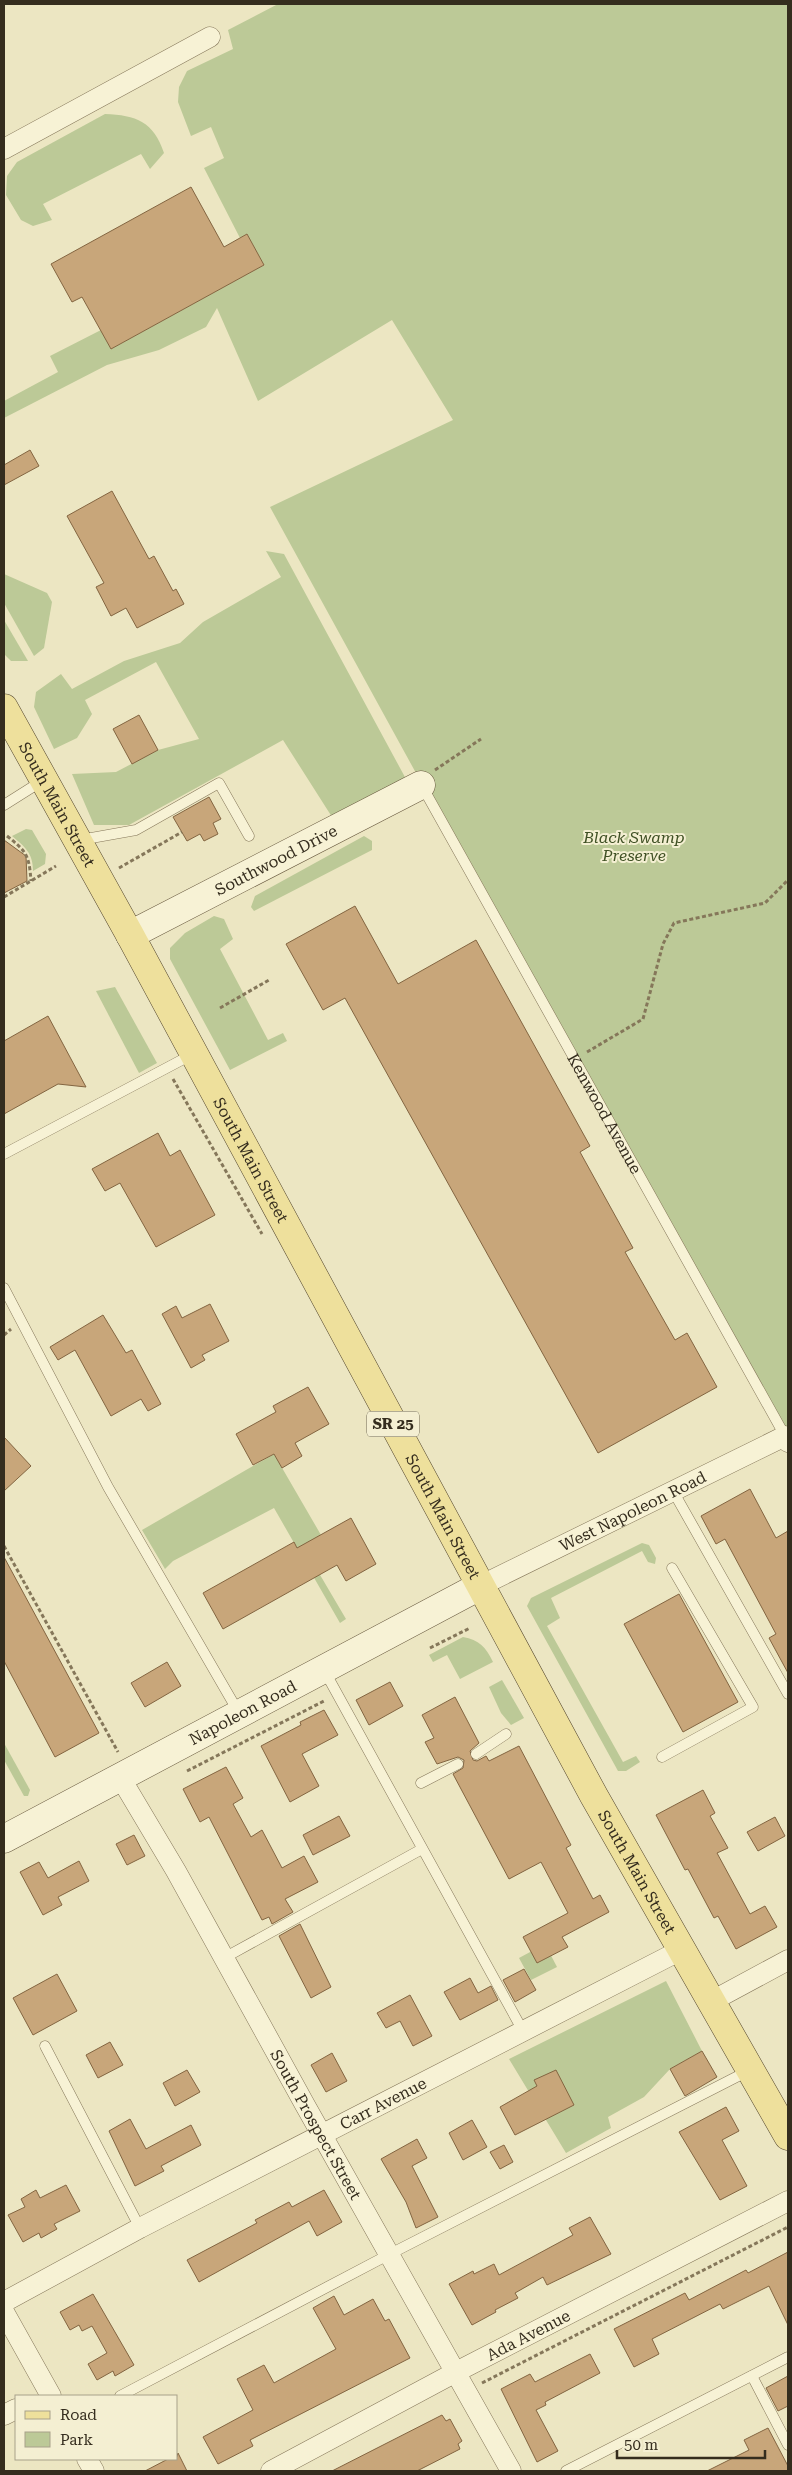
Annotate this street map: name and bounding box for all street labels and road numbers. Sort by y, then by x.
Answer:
street label: South Main Street [15,739,100,870]
street label: Southwood Drive [211,820,340,899]
street label: Kenwood Avenue [564,1050,646,1177]
street label: South Main Street [210,1094,293,1226]
road number: SR 25 [367,1412,419,1436]
street label: South Main Street [402,1450,485,1582]
street label: West Napoleon Road [556,1467,709,1555]
street label: Napoleon Road [185,1676,299,1749]
street label: South Main Street [594,1806,680,1937]
street label: South Prospect Street [267,2046,366,2203]
street label: Carr Avenue [336,2073,430,2133]
street label: Ada Avenue [483,2305,573,2364]

